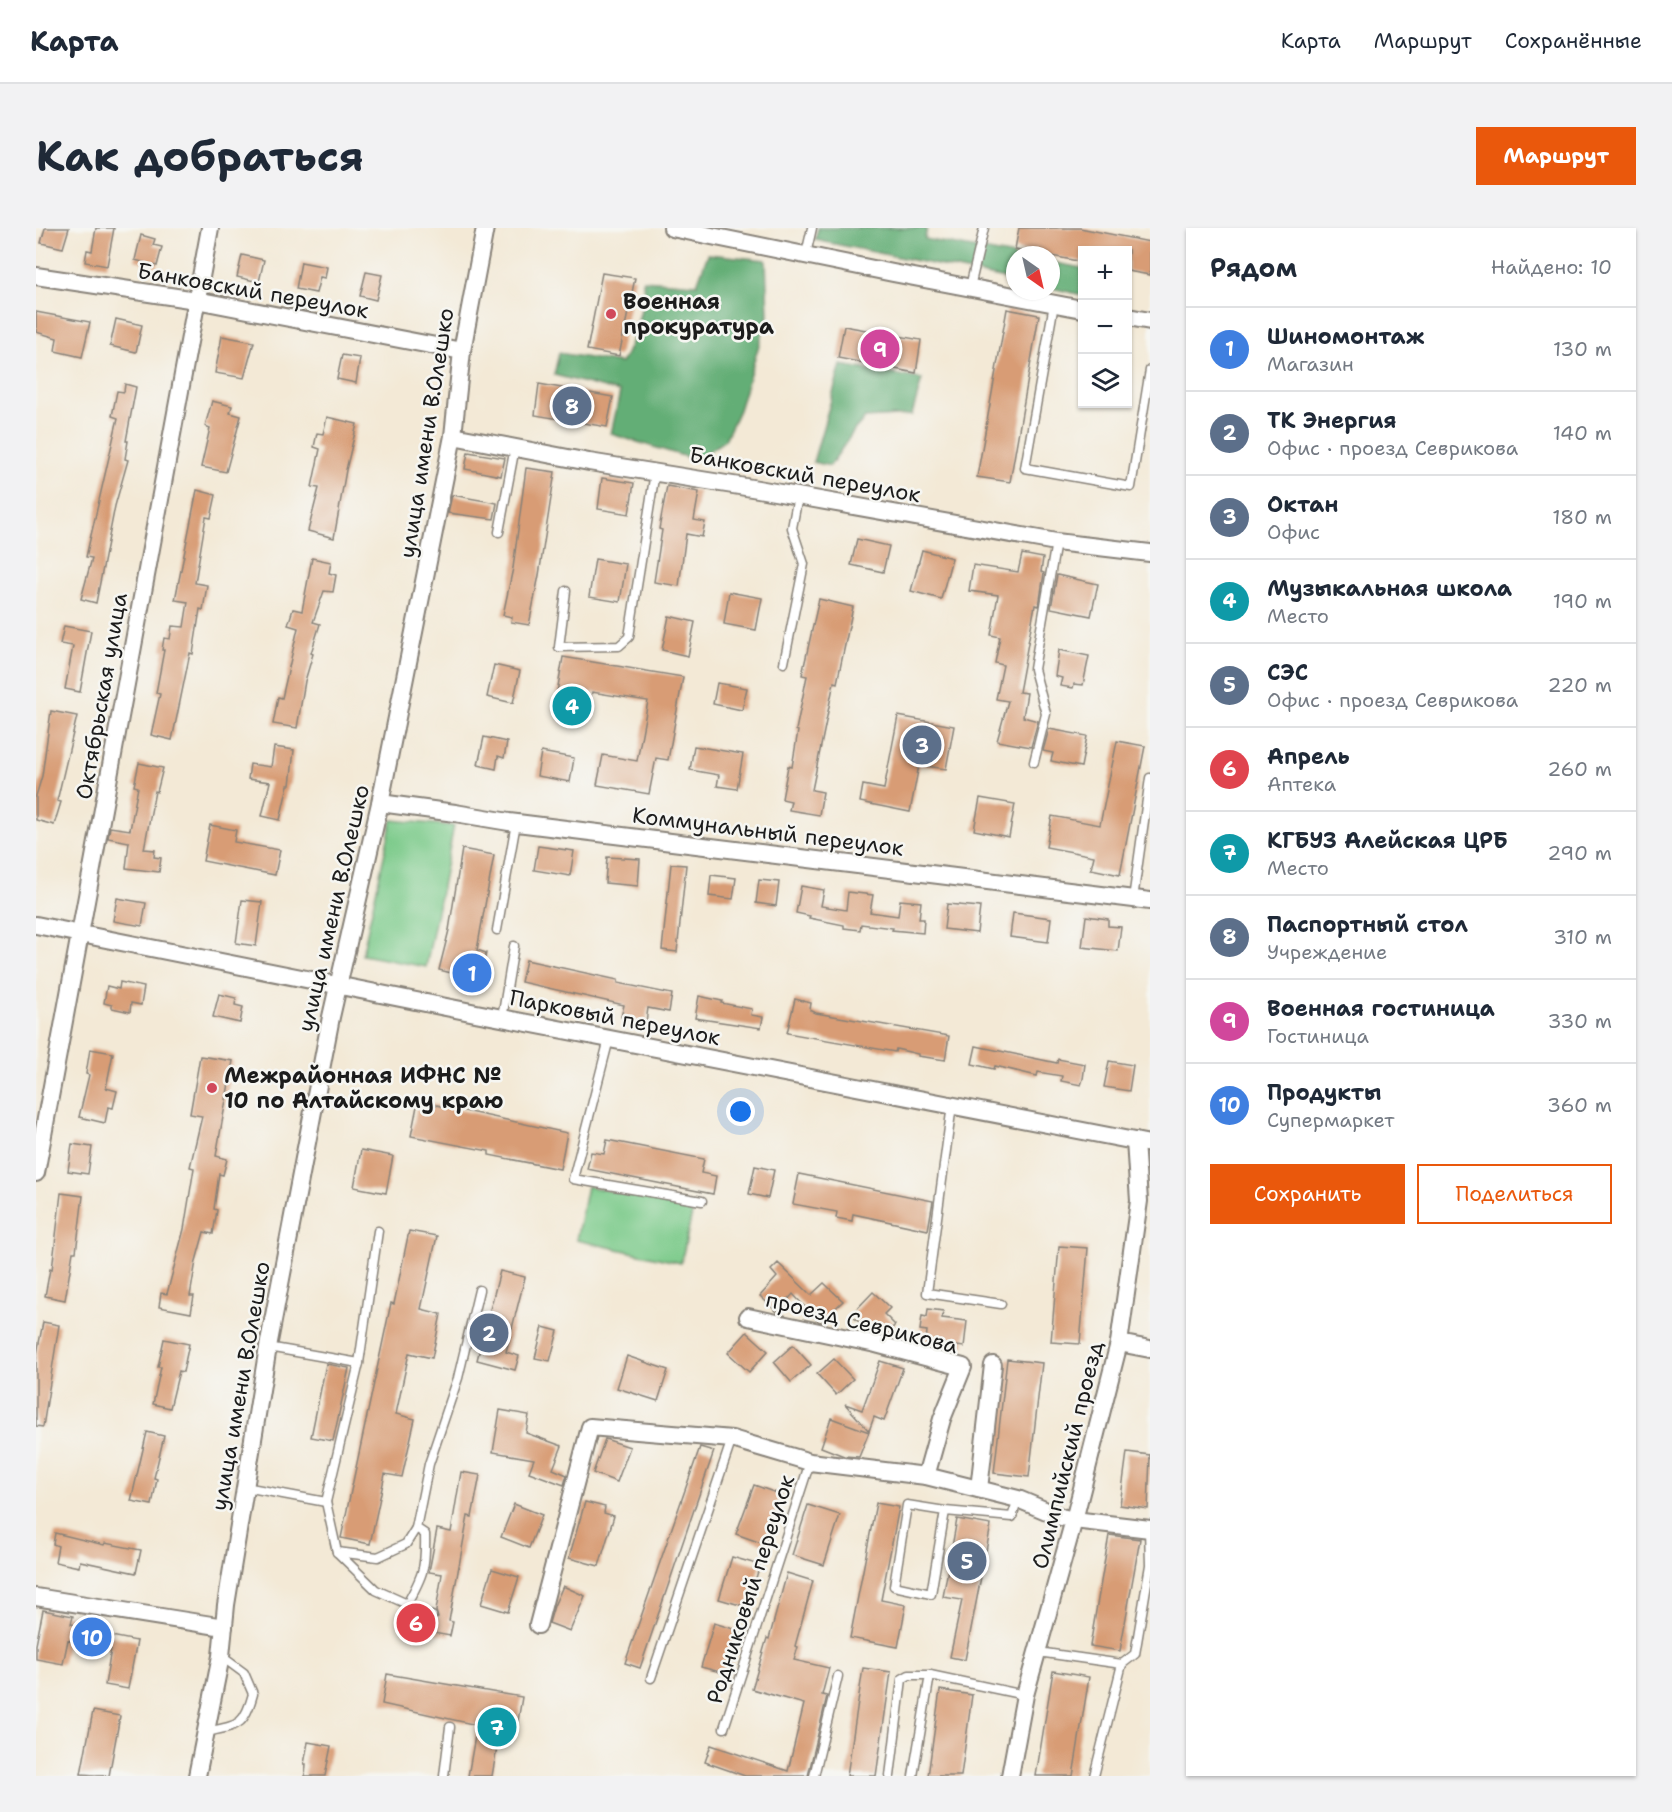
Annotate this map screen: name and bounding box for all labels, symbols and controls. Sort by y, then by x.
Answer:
text: Карта [30,22,119,60]
text: Карта [1281,27,1341,55]
text: Маршрут [1374,27,1472,55]
text: Сохранённые [1505,27,1642,55]
button: Маршрут [1476,127,1636,185]
text: Как добраться [36,128,364,184]
north arrow [1006,246,1060,300]
map controls [1078,246,1132,408]
button: + [1078,246,1132,300]
text: Рядом [1210,250,1297,285]
text: Найдено: 10 [1491,254,1612,280]
street label: Банковский переулок [135,256,371,325]
place label: Военная прокуратура [623,287,774,341]
button: − [1078,300,1132,354]
street label: улица имени В.Олешко [392,306,461,560]
marker: Военная прокуратура [604,307,618,321]
text: Шиномонтаж [1267,322,1424,351]
pin: 9 [860,326,900,372]
text: 1 [1225,336,1234,362]
text: 130 m [1553,336,1612,362]
text: Магазин [1267,351,1354,377]
button: layers [1078,354,1132,408]
pin: 8 [552,384,592,429]
text: ТК Энергия [1267,406,1396,435]
text: 2 [1223,420,1237,446]
text: 140 m [1553,420,1612,446]
text: Офис · проезд Севрикова [1267,435,1518,461]
street label: Банковский переулок [687,440,923,509]
text: Октан [1267,490,1338,519]
text: 3 [1223,504,1237,530]
text: 180 m [1552,504,1612,530]
text: Офис [1267,519,1320,545]
text: Музыкальная школа [1267,574,1512,603]
text: 4 [1223,588,1237,614]
text: 190 m [1553,588,1612,614]
street label: Октябрьская улица [69,590,134,802]
text: Место [1267,603,1329,629]
text: СЭС [1267,658,1308,687]
text: 5 [1223,672,1236,698]
text: 220 m [1548,672,1612,698]
pin: 4 [552,684,592,728]
text: Офис · проезд Севрикова [1267,687,1518,713]
pin: 3 [902,722,942,768]
text: Апрель [1267,742,1350,771]
text: 6 [1223,756,1237,782]
text: 260 m [1547,756,1612,782]
text: Аптека [1267,771,1336,797]
street label: улица имени В.Олешко [291,782,376,1035]
street label: Коммунальный переулок [631,800,906,863]
text: КГБУЗ Алейская ЦРБ [1267,826,1508,855]
text: 7 [1223,840,1237,866]
text: 290 m [1547,840,1612,866]
text: Место [1267,855,1329,881]
text: Паспортный стол [1267,910,1468,939]
text: 8 [1223,924,1237,950]
text: 310 m [1553,924,1612,950]
text: Учреждение [1267,939,1387,965]
pin: 1 [452,950,492,996]
street label: Парковый переулок [507,983,723,1052]
text: Военная гостиница [1267,994,1495,1023]
text: 9 [1223,1008,1237,1034]
text: 330 m [1548,1008,1612,1034]
text: Гостиница [1267,1023,1369,1049]
place label: Межрайонная ИФНС № 10 по Алтайскому краю [224,1061,504,1115]
text: Продукты [1267,1078,1381,1107]
marker: Межрайонная ИФНС № 10 по Алтайскому краю [205,1081,219,1095]
text: 10 [1218,1092,1241,1118]
text: 360 m [1547,1092,1612,1118]
your location [726,1097,755,1126]
text: Супермаркет [1267,1107,1394,1133]
button: Сохранить [1210,1164,1405,1224]
button: Поделиться [1417,1164,1612,1224]
street label: улица имени В.Олешко [204,1259,277,1513]
street label: проезд Севрикова [763,1285,961,1360]
pin: 2 [470,1310,508,1356]
street label: Олимпийский проезд [1025,1338,1110,1572]
street label: Родниковый переулок [700,1471,801,1707]
pin: 5 [948,1538,986,1584]
pin: 6 [396,1600,436,1646]
pin: 10 [72,1614,112,1660]
pin: 7 [478,1704,516,1750]

